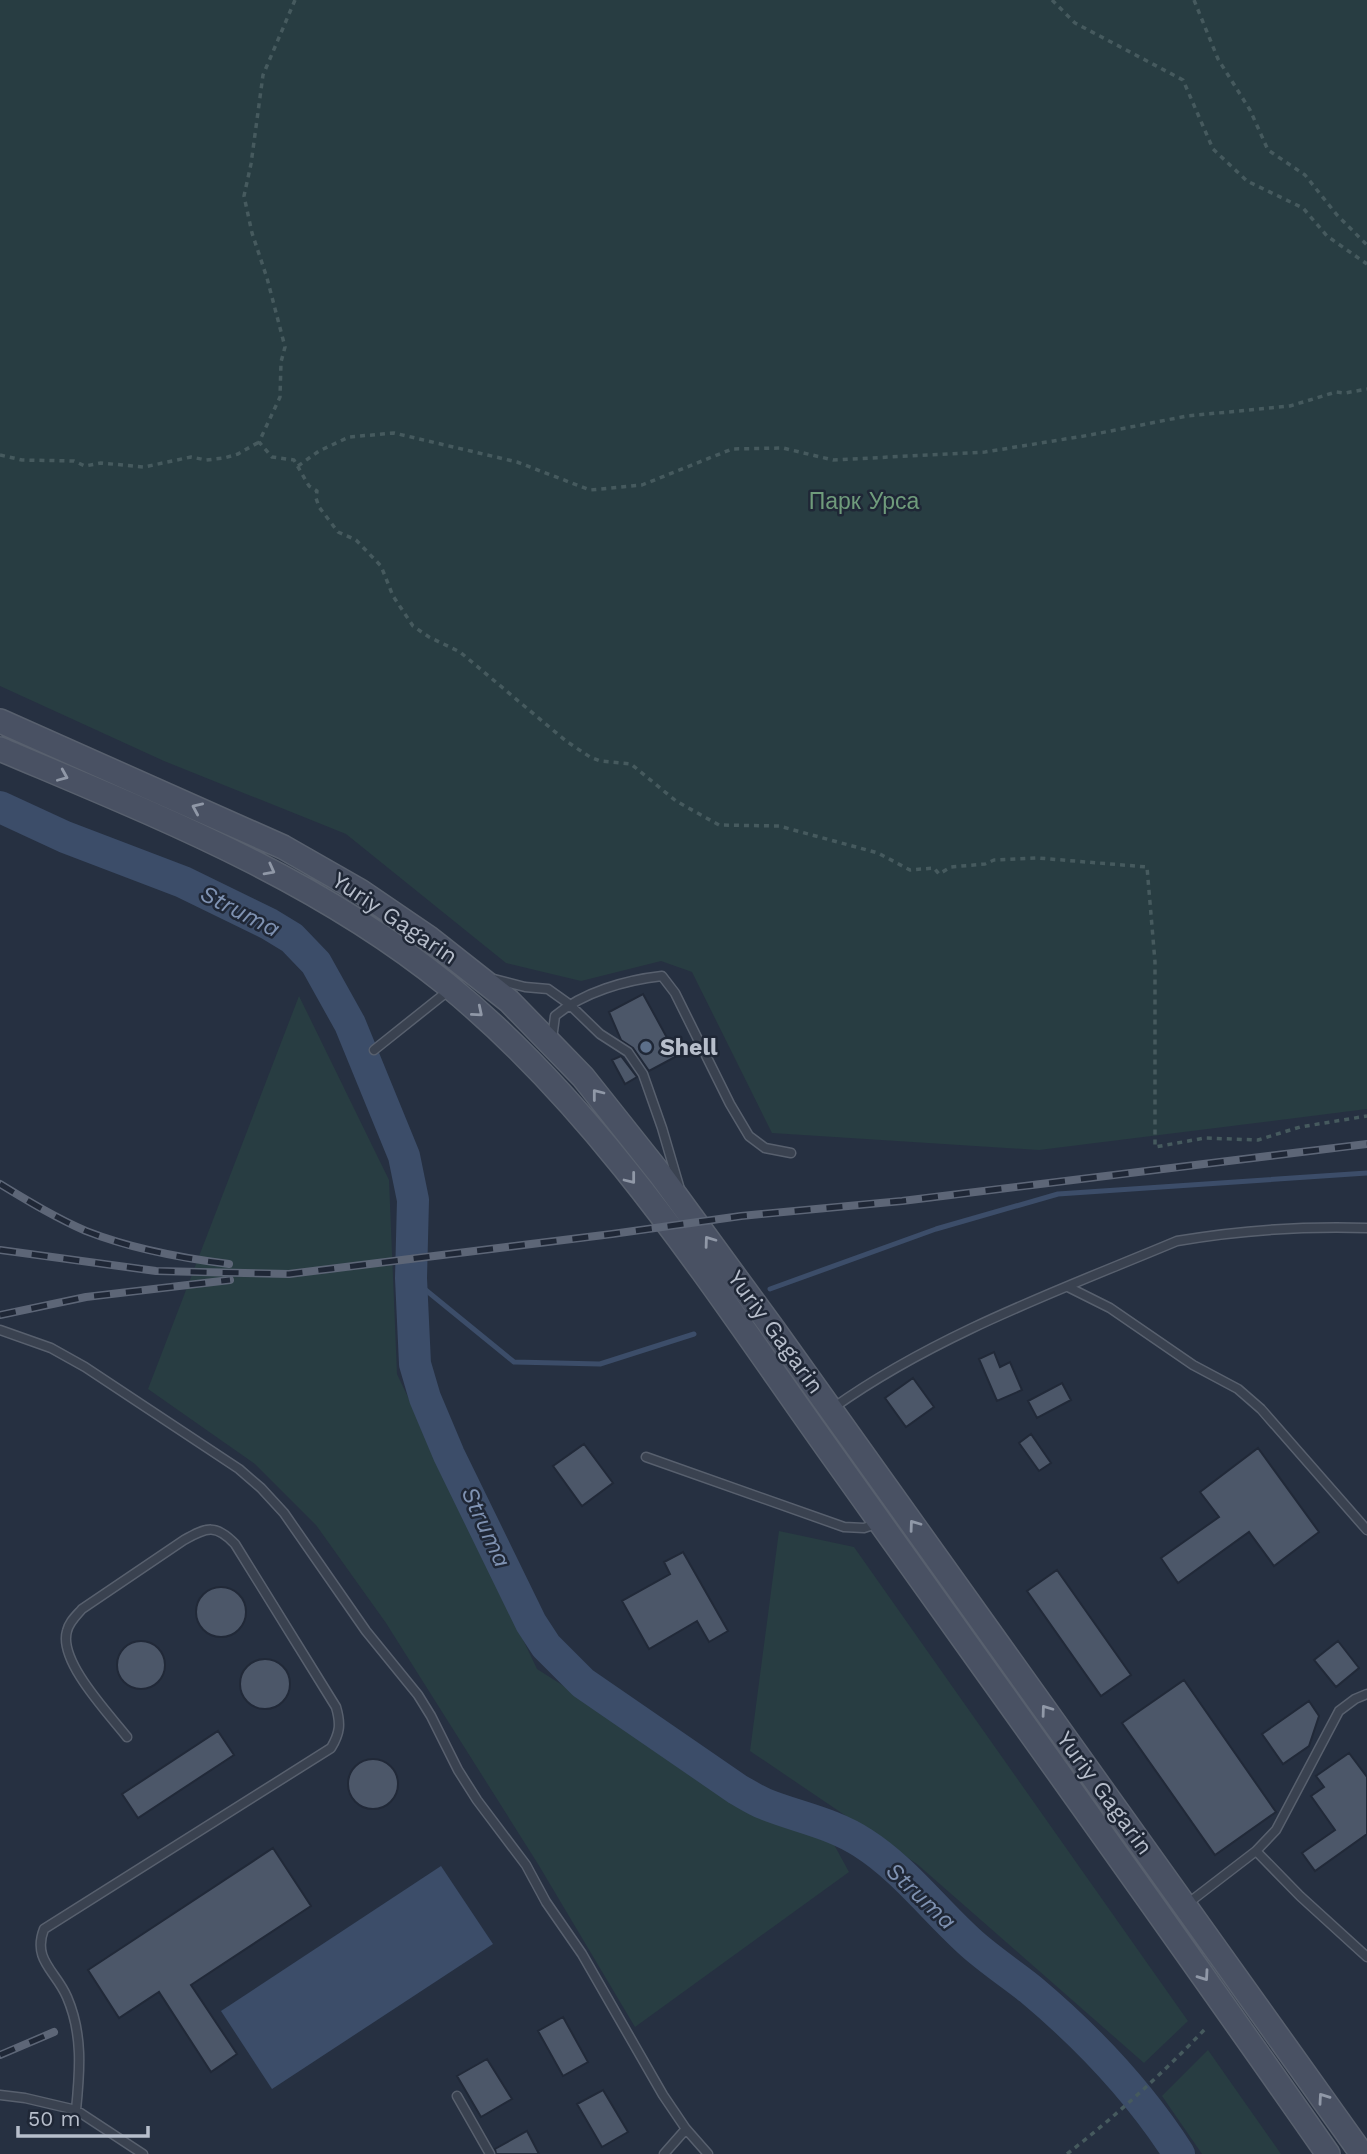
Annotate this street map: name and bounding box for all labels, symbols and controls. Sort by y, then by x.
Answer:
park label: Парк Урса [809,488,920,515]
one-way arrow [56,768,68,782]
one-way arrow [191,802,204,816]
one-way arrow [263,862,275,876]
street label: Yuriy Gagarin [327,867,463,970]
water label: Struma [195,879,285,943]
one-way arrow [470,1003,482,1016]
place label: Shell [660,1034,718,1061]
marker: Shell [638,1039,654,1055]
one-way arrow [593,1089,605,1102]
one-way arrow [622,1172,635,1184]
one-way arrow [705,1236,718,1249]
street label: Yuriy Gagarin [722,1266,829,1399]
water label: Struma [455,1482,517,1572]
one-way arrow [910,1520,922,1533]
one-way arrow [1042,1705,1054,1718]
street label: Yuriy Gagarin [1051,1727,1158,1860]
water label: Struma [880,1857,962,1936]
one-way arrow [1196,1968,1208,1981]
one-way arrow [1319,2093,1331,2106]
scale bar [18,2094,147,2138]
text: 50 m [28,2106,80,2131]

